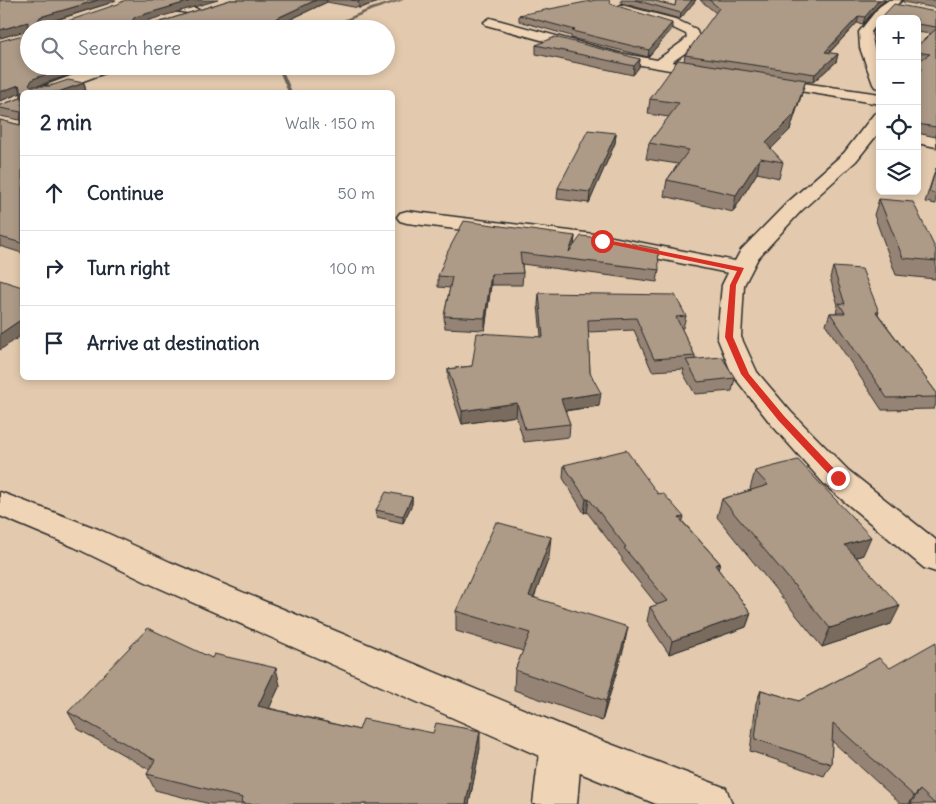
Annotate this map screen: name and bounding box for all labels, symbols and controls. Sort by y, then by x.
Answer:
map controls [876,15,921,195]
button: + [876,15,921,60]
search box [20,20,395,75]
icon: search [38,34,66,62]
text: Search here [78,36,181,60]
button: − [876,60,921,105]
button: locate [876,105,921,150]
text: 2 min [40,109,92,136]
text: Walk · 150 m [285,113,375,133]
button: layers [876,150,921,195]
icon: ahead [40,179,68,207]
text: Continue [87,181,164,205]
text: 50 m [337,183,375,203]
route start [591,230,614,253]
icon: right [40,254,68,282]
text: Turn right [87,256,170,280]
text: 100 m [330,258,375,278]
icon: arrive [40,329,68,357]
text: Arrive at destination [87,331,260,355]
route end [827,467,850,490]

